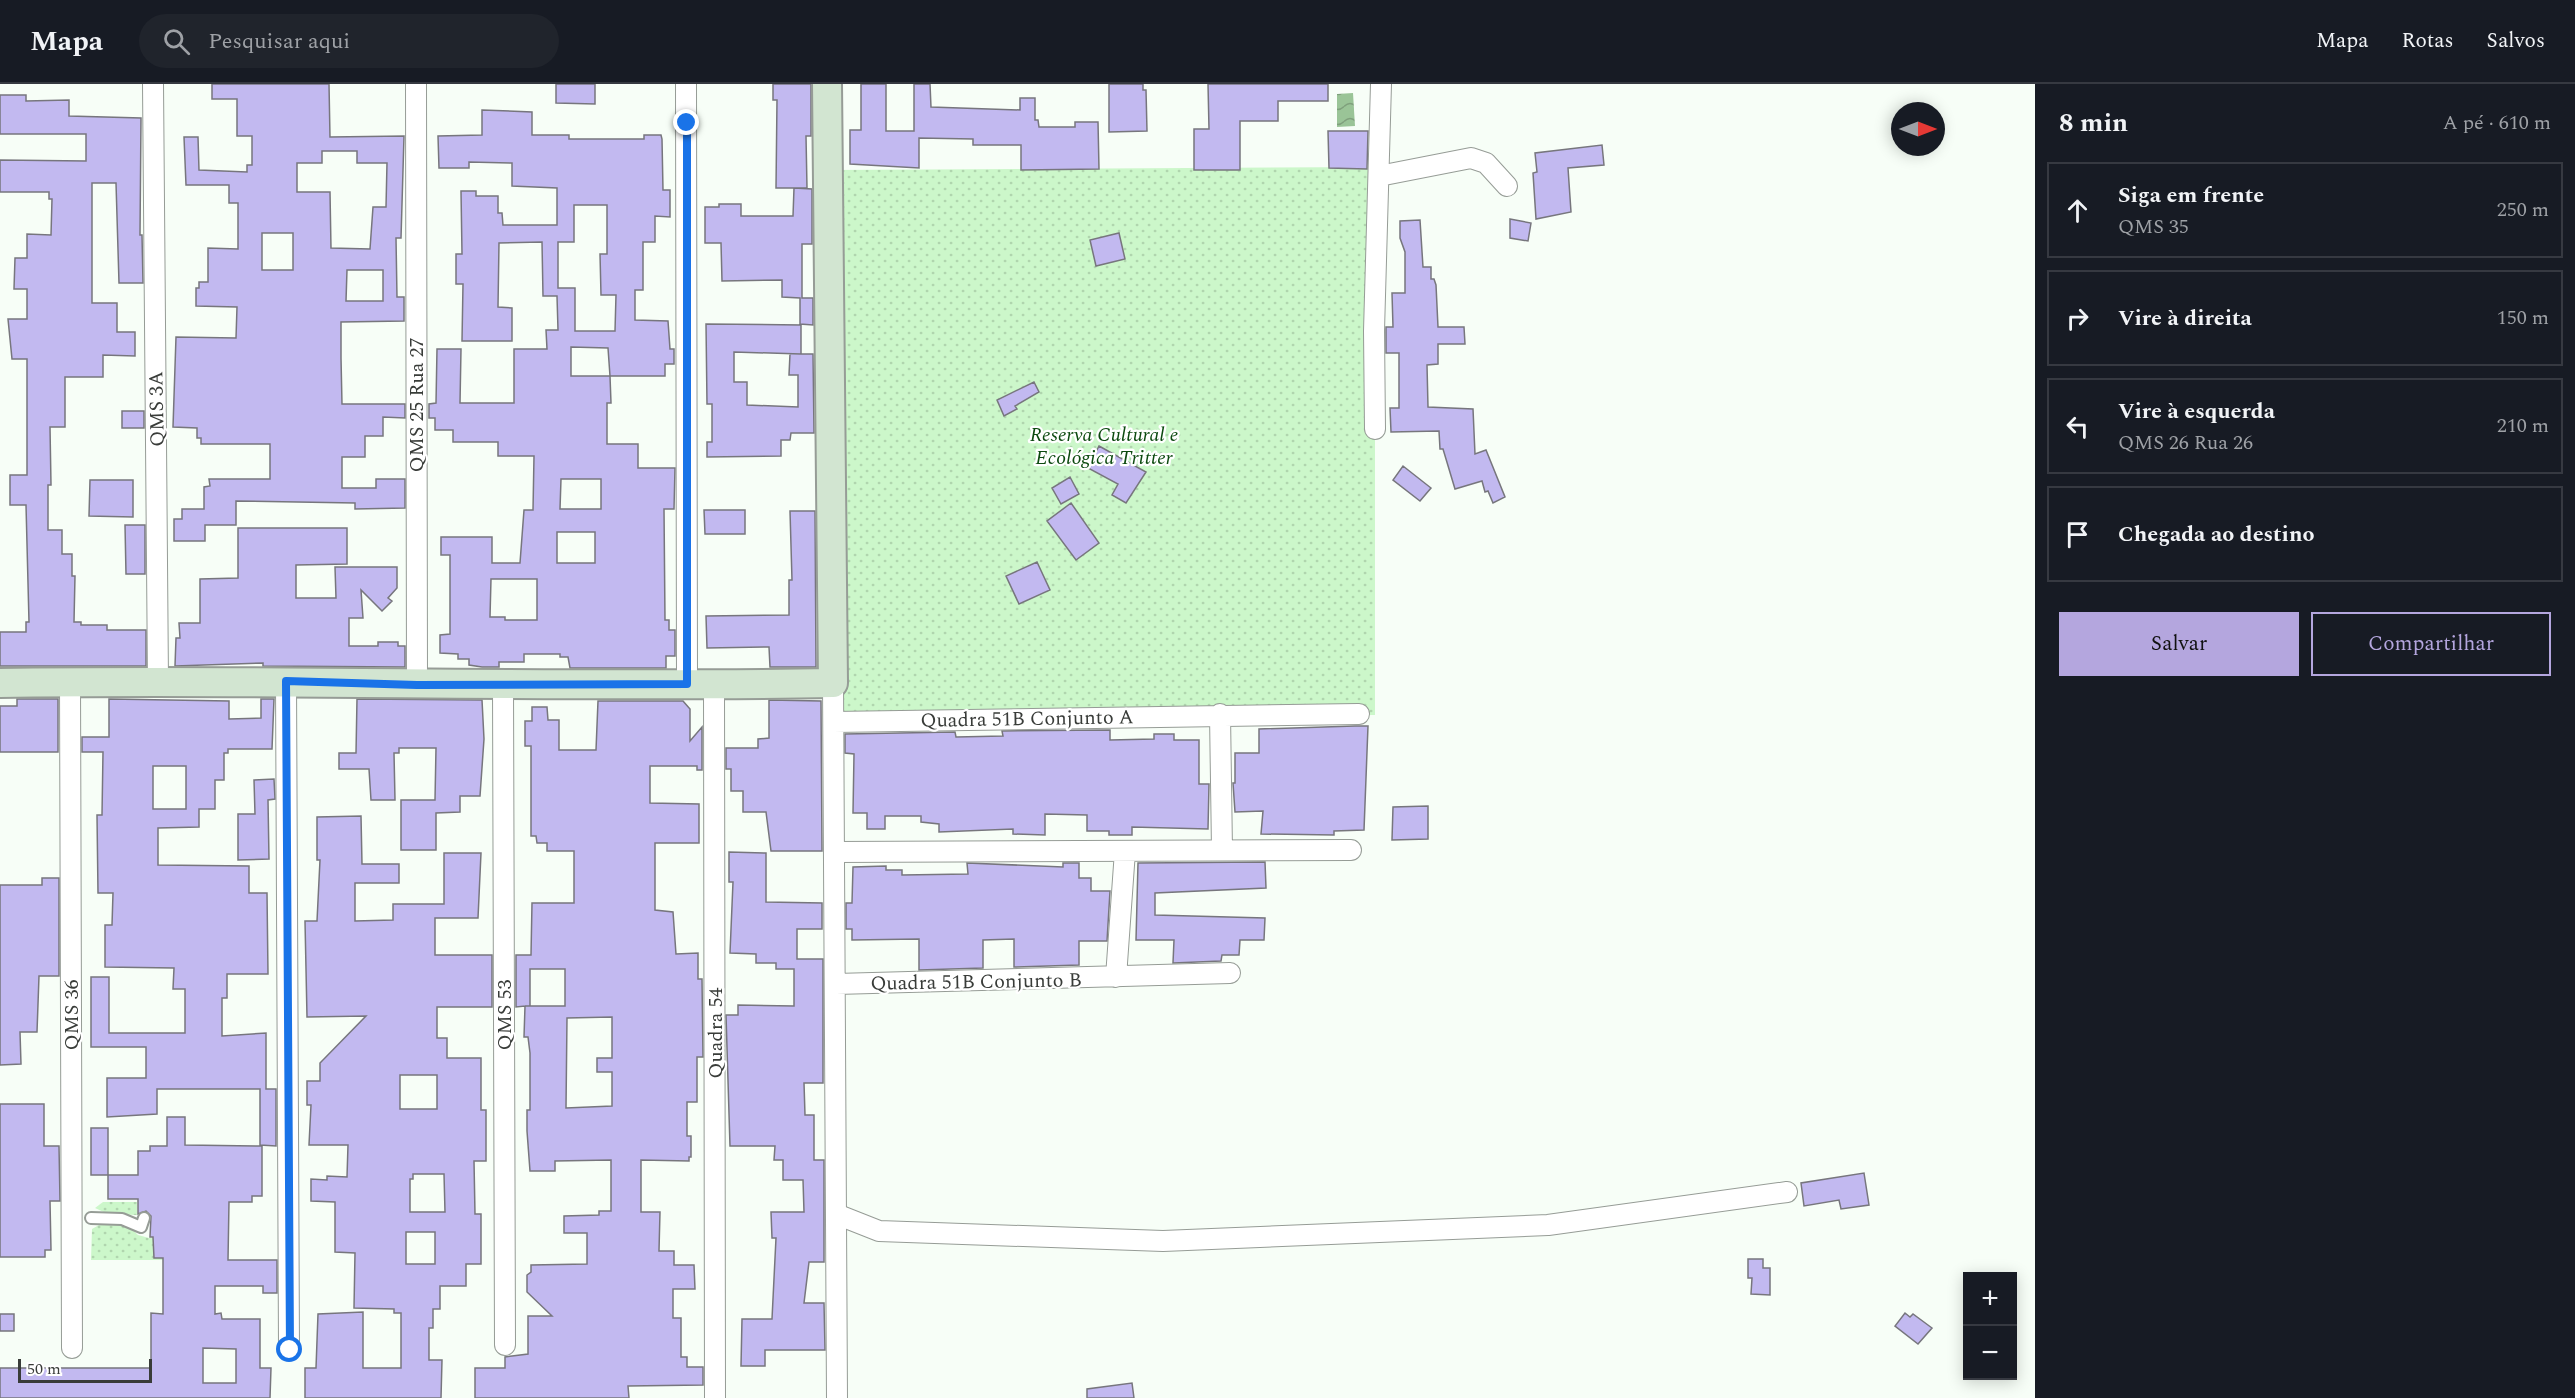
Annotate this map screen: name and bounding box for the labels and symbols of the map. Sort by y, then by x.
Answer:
north arrow [1891,102,1945,156]
route end [673,109,699,135]
street label: QMS 25 Rua 27 [402,337,432,473]
street label: QMS 3A [141,371,173,447]
park label: Reserva Cultural e Ecológica Tritter [1030,420,1178,473]
street label: Quadra 51B Conjunto A [920,702,1134,736]
street label: Quadra 51B Conjunto B [870,965,1082,999]
street label: QMS 36 [57,980,87,1050]
street label: QMS 53 [490,980,520,1050]
street label: Quadra 54 [701,987,731,1079]
route start [276,1336,302,1362]
scale bar [18,1356,152,1384]

